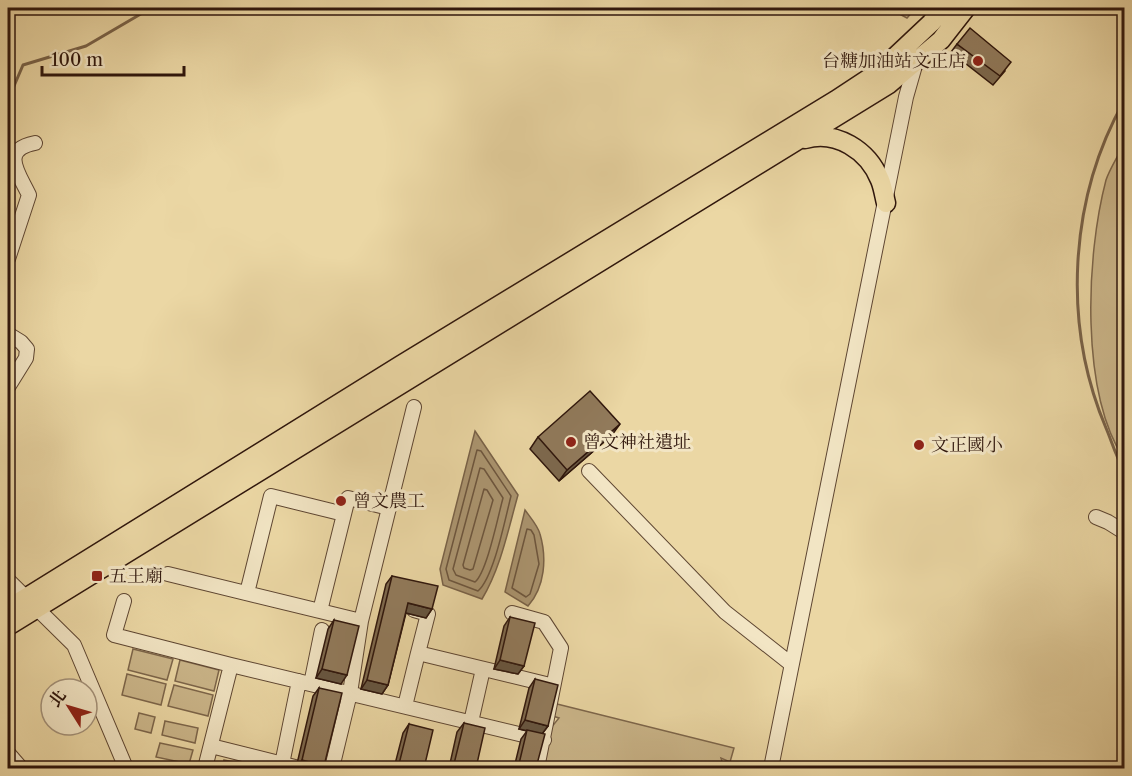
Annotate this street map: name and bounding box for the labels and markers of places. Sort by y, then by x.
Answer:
place label: 台糖加油站文正店 [822,50,966,72]
marker: 台糖加油站文正店 [971,54,985,68]
place label: 曾文神社遺址 [583,431,691,453]
place label: 文正國小 [931,434,1003,456]
marker: 曾文神社遺址 [564,435,578,449]
marker: 文正國小 [912,438,926,452]
place label: 曾文農工 [353,490,425,512]
marker: 曾文農工 [334,494,348,508]
place label: 五王廟 [109,565,163,587]
marker: 五王廟 [90,569,104,583]

